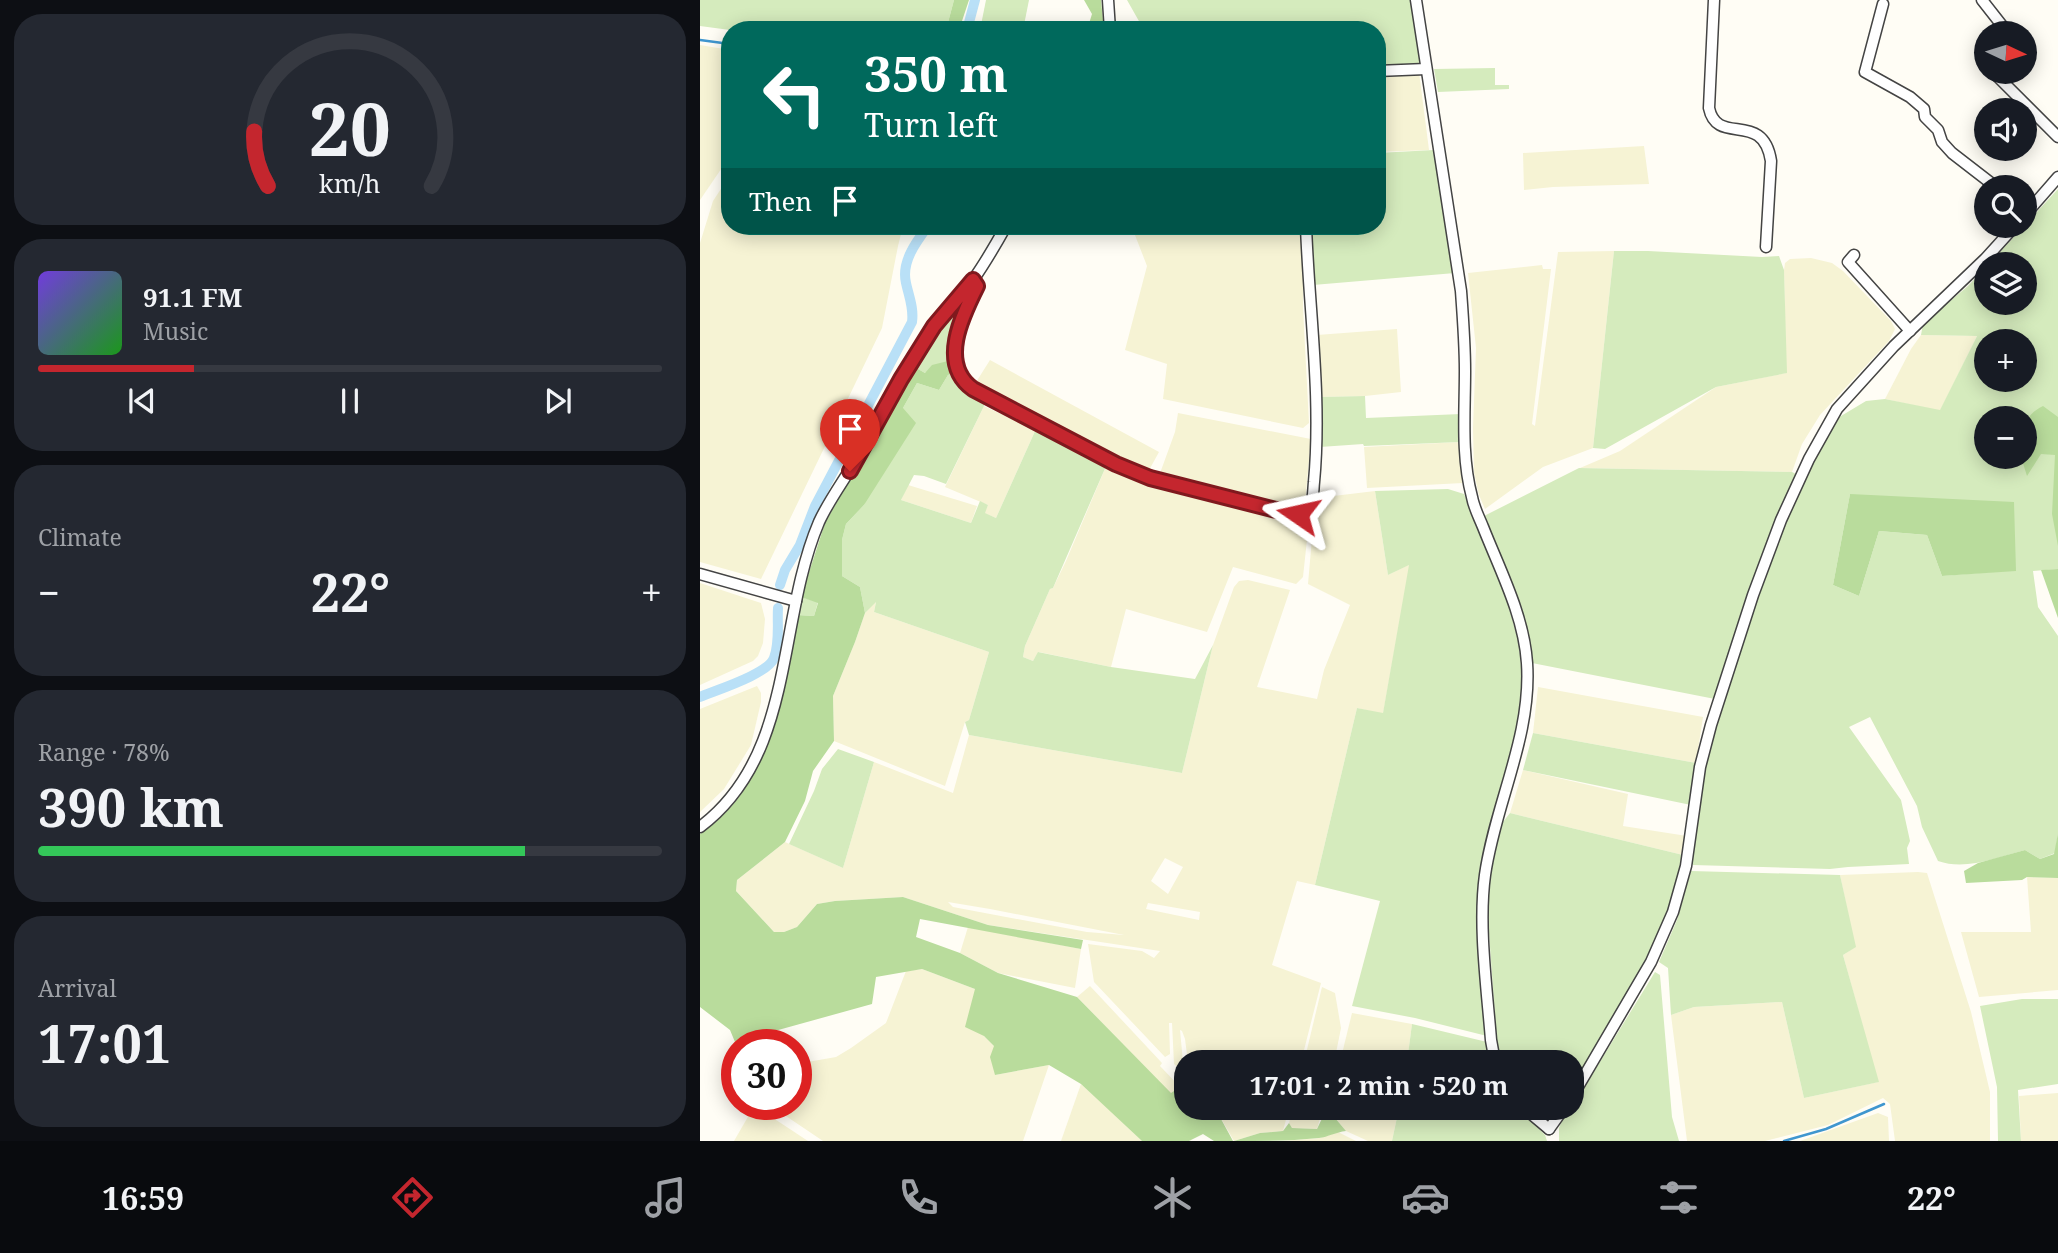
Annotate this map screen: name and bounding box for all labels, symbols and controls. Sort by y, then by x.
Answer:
north arrow [1974,21,2037,84]
map controls [1974,21,2037,469]
text: 350 m [864,40,1008,106]
icon: left [749,49,840,140]
text: 20 [309,78,391,177]
button: sound [1974,98,2037,161]
text: Turn left [864,103,998,146]
text: km/h [319,166,381,200]
button: search [1974,175,2037,238]
icon: arrive [826,182,864,220]
text: Then [749,183,812,219]
button: layers [1974,252,2037,315]
text: 91.1 FM [143,279,242,315]
text: Music [143,315,208,347]
button: + [1974,329,2037,392]
icon: previous [123,382,161,420]
icon: pause [331,382,369,420]
icon: next [539,382,577,420]
pin [820,399,880,471]
button: − [1974,406,2037,469]
icon: arrive [831,410,869,448]
position arrow [1261,477,1335,551]
text: Climate [38,521,122,553]
text: 22° [311,556,390,627]
text: − [38,566,60,618]
text: + [641,566,662,618]
text: Range · 78% [38,736,170,768]
text: 390 km [38,771,224,842]
text: Arrival [38,972,117,1004]
text: 17:01 [38,1007,171,1078]
speed limit sign: 30 [721,1029,812,1120]
text: 17:01 · 2 min · 520 m [1249,1067,1509,1103]
icon: directions [388,1173,437,1222]
icon: music [641,1173,690,1222]
icon: phone [894,1173,943,1222]
icon: climate [1148,1173,1197,1222]
icon: car [1401,1173,1450,1222]
icon: filters [1654,1173,1703,1222]
text: 16:59 [102,1176,184,1219]
text: 22° [1907,1176,1956,1219]

